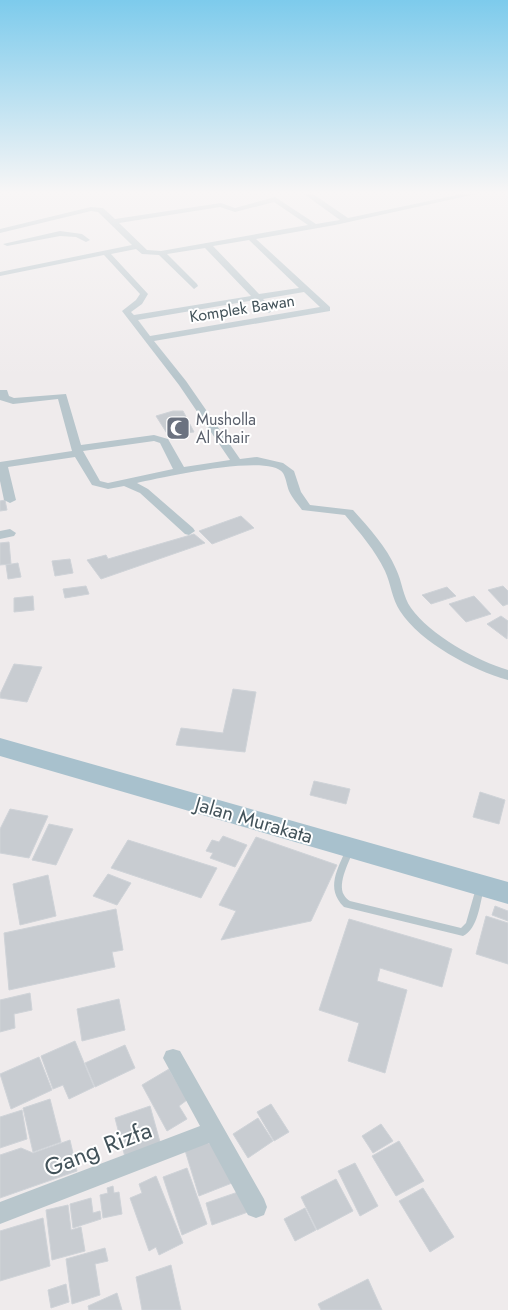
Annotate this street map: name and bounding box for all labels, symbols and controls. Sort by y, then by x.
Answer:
street label: Komplek Bawan [188,289,296,328]
place label: Musholla Al Khair [196,408,256,449]
mosque icon: Musholla Al Khair [165,415,191,441]
street label: Jalan Murakata [189,789,316,851]
street label: Gang Rizfa [39,1112,157,1185]

